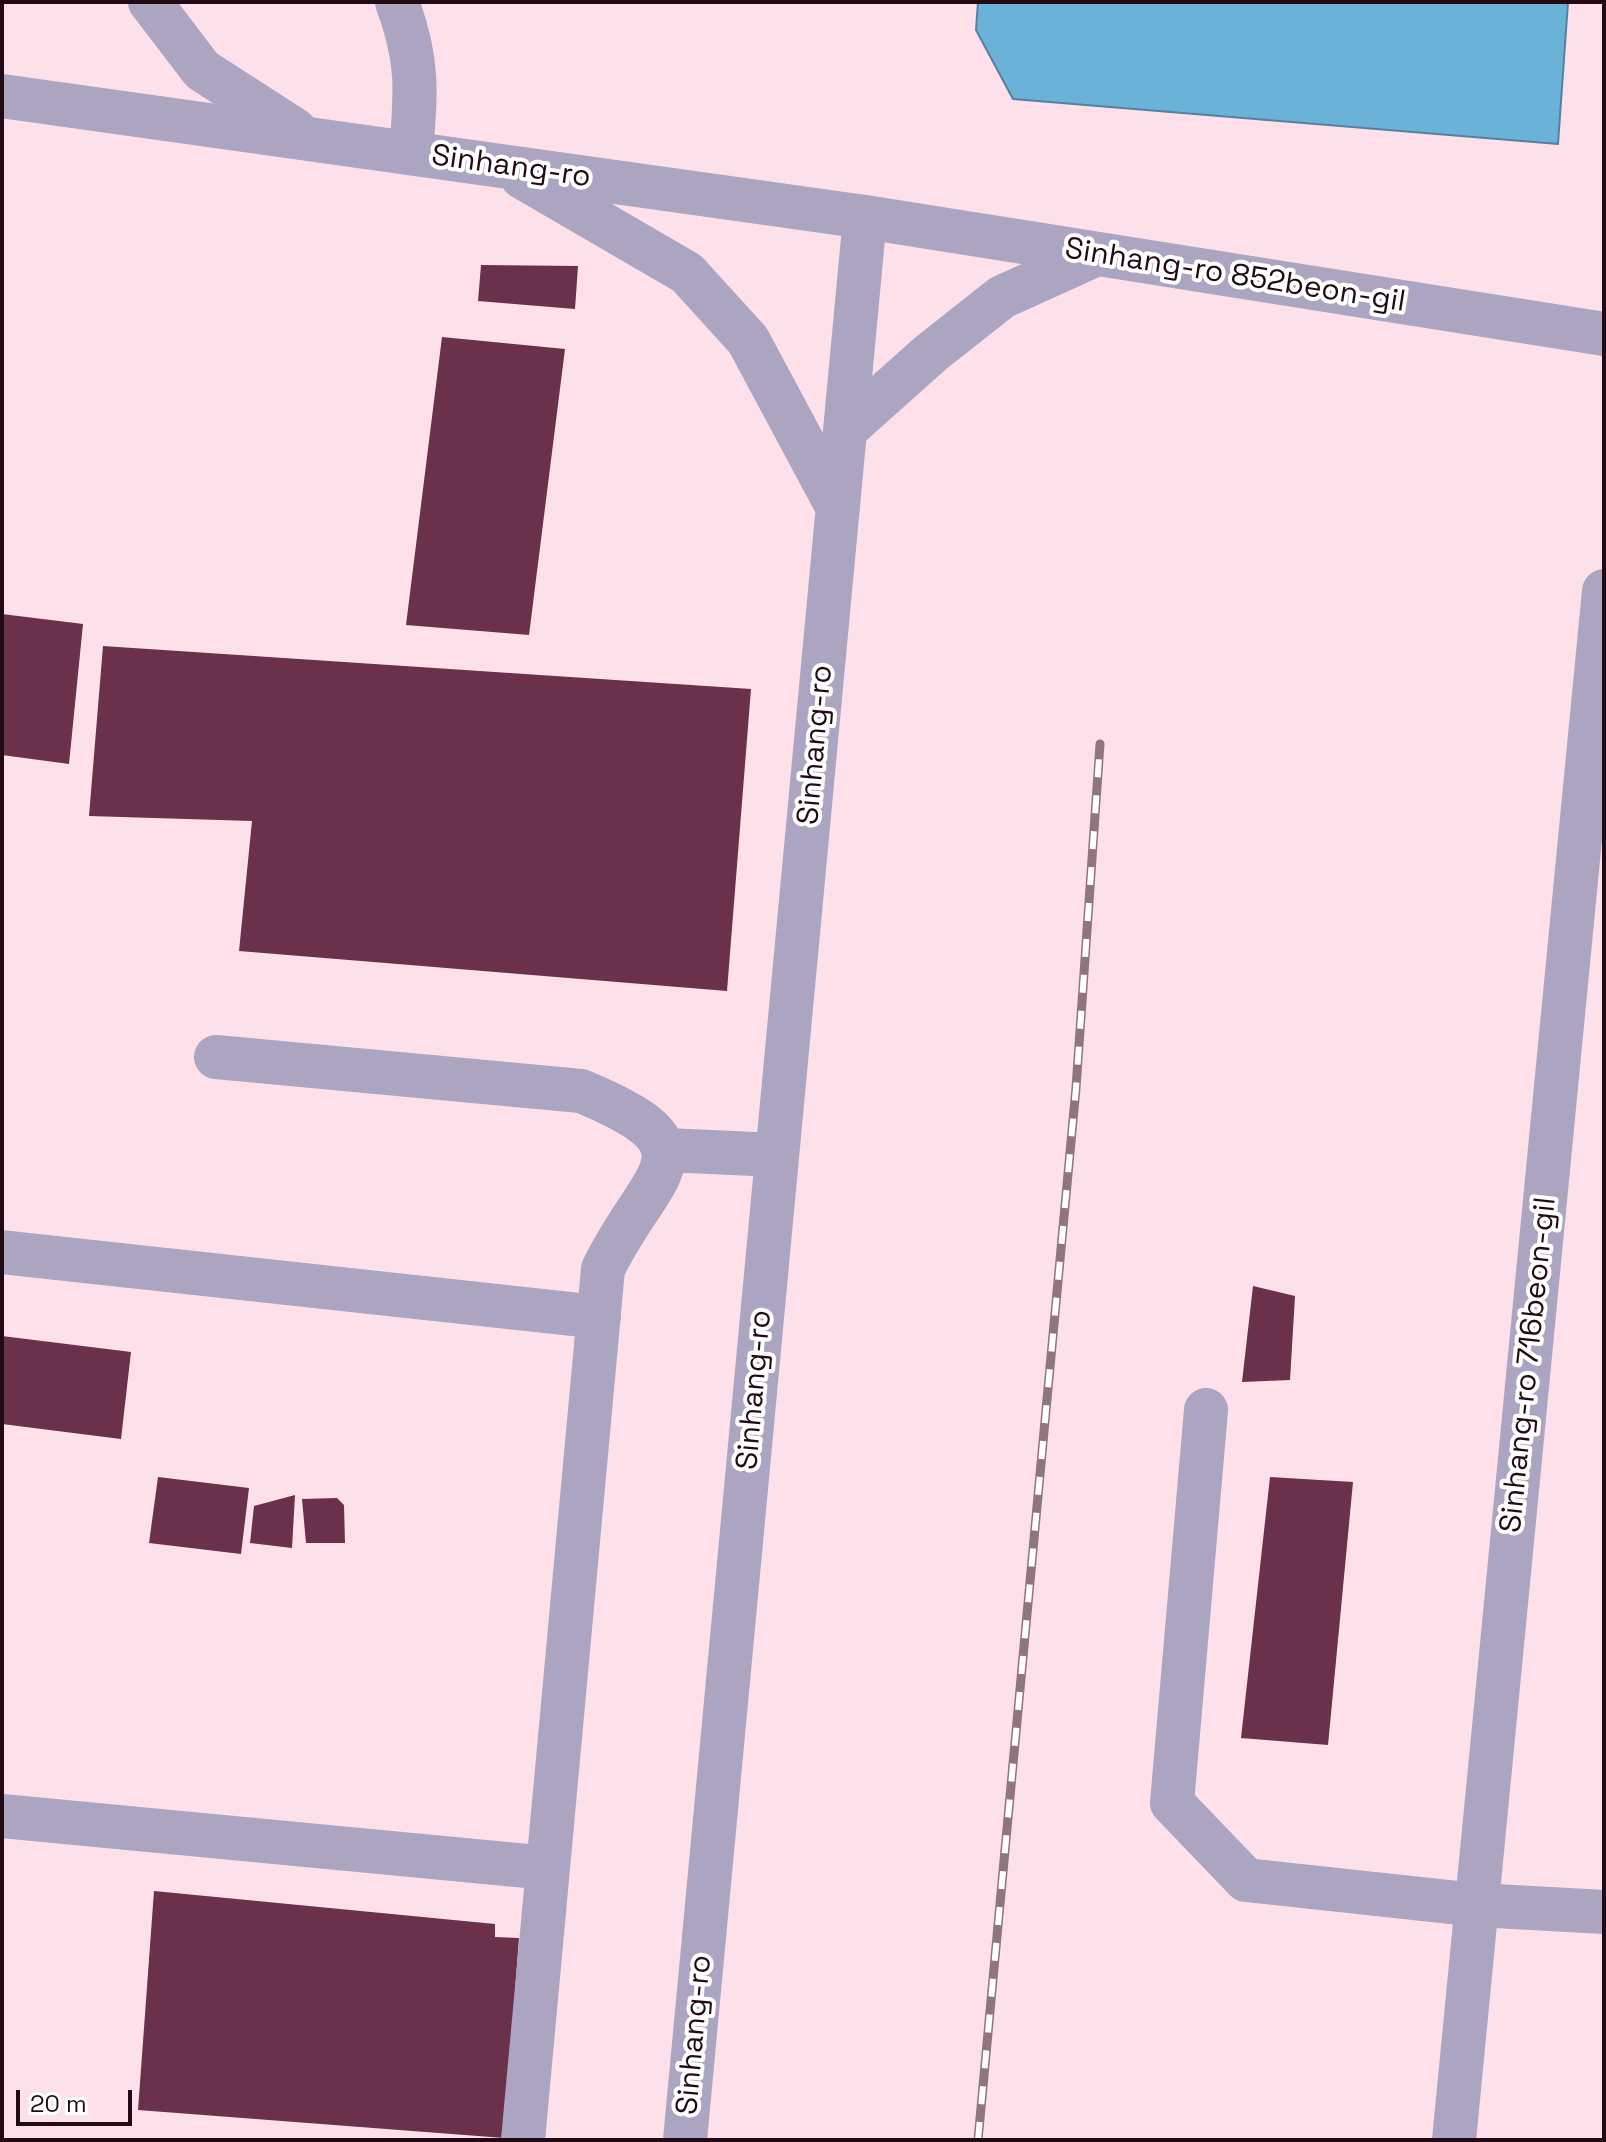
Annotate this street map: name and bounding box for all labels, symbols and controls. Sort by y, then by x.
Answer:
street label: Sinhang-ro [429,138,593,196]
street label: Sinhang-ro 852beon-gil [1062,231,1408,321]
street label: Sinhang-ro [791,664,841,826]
street label: Sinhang-ro 716beon-gil [1493,1195,1565,1535]
street label: Sinhang-ro [730,1309,780,1471]
street label: Sinhang-ro [670,1954,720,2116]
scale bar [20,2074,136,2124]
text: 20 m [30,2088,87,2119]

